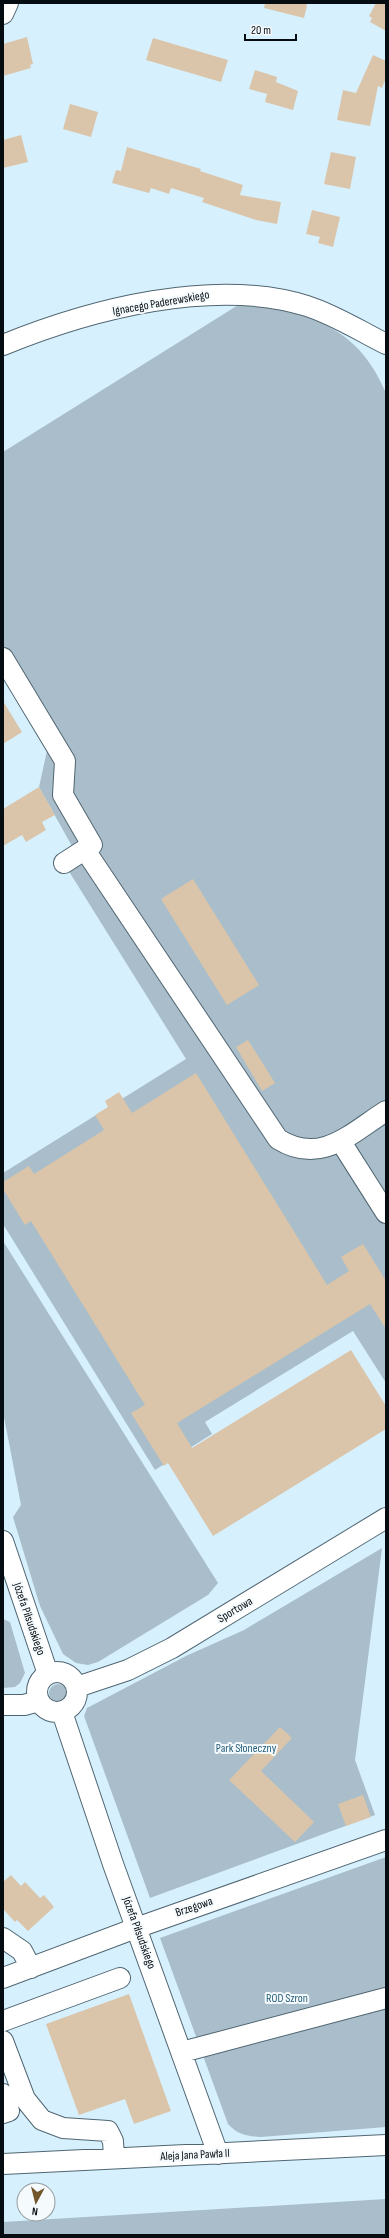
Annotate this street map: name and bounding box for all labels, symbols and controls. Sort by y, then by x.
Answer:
scale bar [245,16,296,42]
text: 20 m [251,23,271,38]
street label: Ignacego Paderewskiego [111,287,211,319]
street label: Józefa Piłsudskiego [9,1580,48,1657]
street label: Sportowa [215,1593,256,1626]
park label: Park Słoneczny [216,1741,277,1756]
street label: Brzegowa [173,1893,215,1920]
street label: Józefa Piłsudskiego [119,1894,159,1971]
park label: ROD Szron [266,1991,308,2006]
street label: Aleja Jana Pawła II [159,2146,230,2164]
north arrow [16,2182,56,2222]
text: N [31,2205,39,2218]

